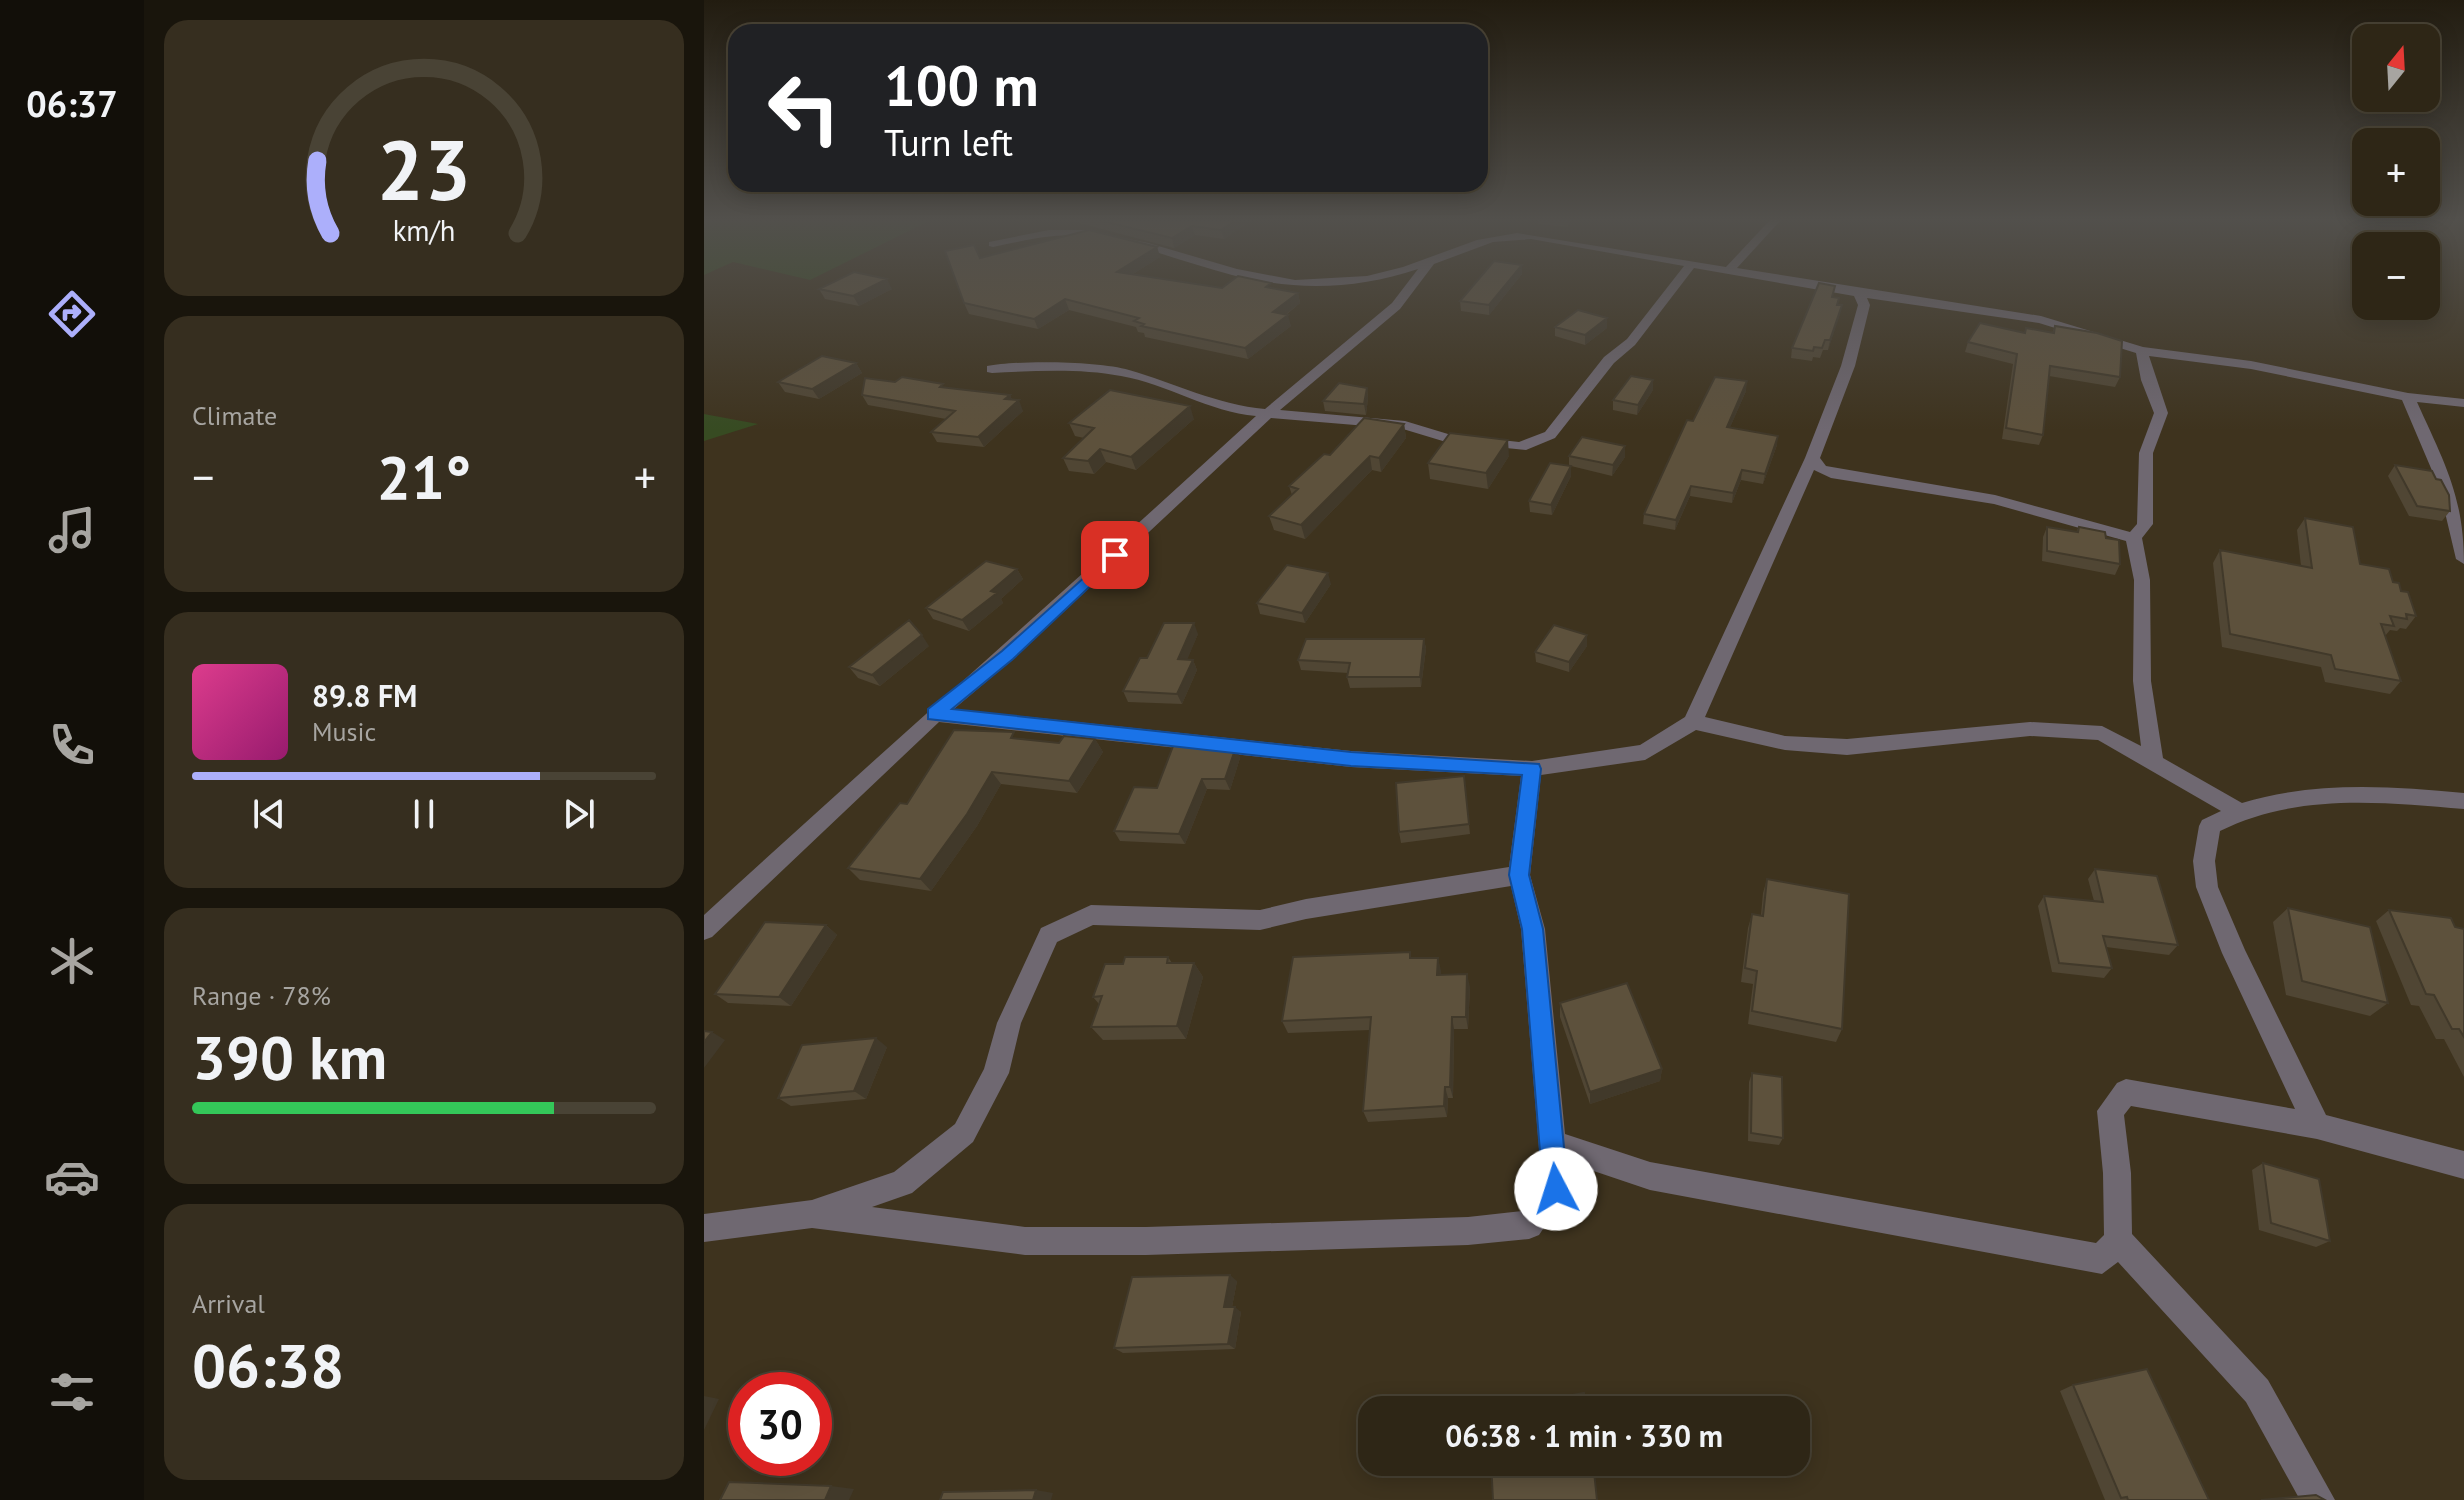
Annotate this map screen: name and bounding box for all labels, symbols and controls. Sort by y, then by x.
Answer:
north arrow [2352,24,2440,112]
map controls [2352,24,2440,320]
text: 100 m [884,49,1039,121]
icon: left [752,56,856,160]
text: 06:37 [26,80,118,127]
text: 23 [377,115,471,223]
text: Turn left [884,119,1013,166]
button: + [2352,128,2440,216]
text: km/h [393,212,455,249]
button: − [2352,232,2440,320]
icon: directions [44,286,100,342]
text: Climate [192,399,277,432]
text: 21° [377,438,471,516]
text: − [192,448,214,505]
text: + [634,448,656,505]
icon: music [44,502,100,558]
pin [1081,521,1149,589]
icon: arrive [1093,533,1137,577]
text: 89.8 FM [312,676,417,715]
text: Music [312,715,376,748]
icon: phone [44,717,100,773]
icon: previous [247,792,291,836]
icon: pause [402,792,446,836]
icon: next [557,792,601,836]
icon: climate [44,933,100,989]
text: Range · 78% [192,979,331,1012]
text: 390 km [192,1018,387,1096]
position arrow [1514,1147,1598,1231]
icon: car [44,1149,100,1205]
text: Arrival [192,1287,265,1320]
text: 06:38 [192,1326,344,1404]
icon: filters [44,1364,100,1420]
speed limit sign: 30 [728,1372,832,1476]
text: 06:38 · 1 min · 330 m [1445,1416,1723,1455]

